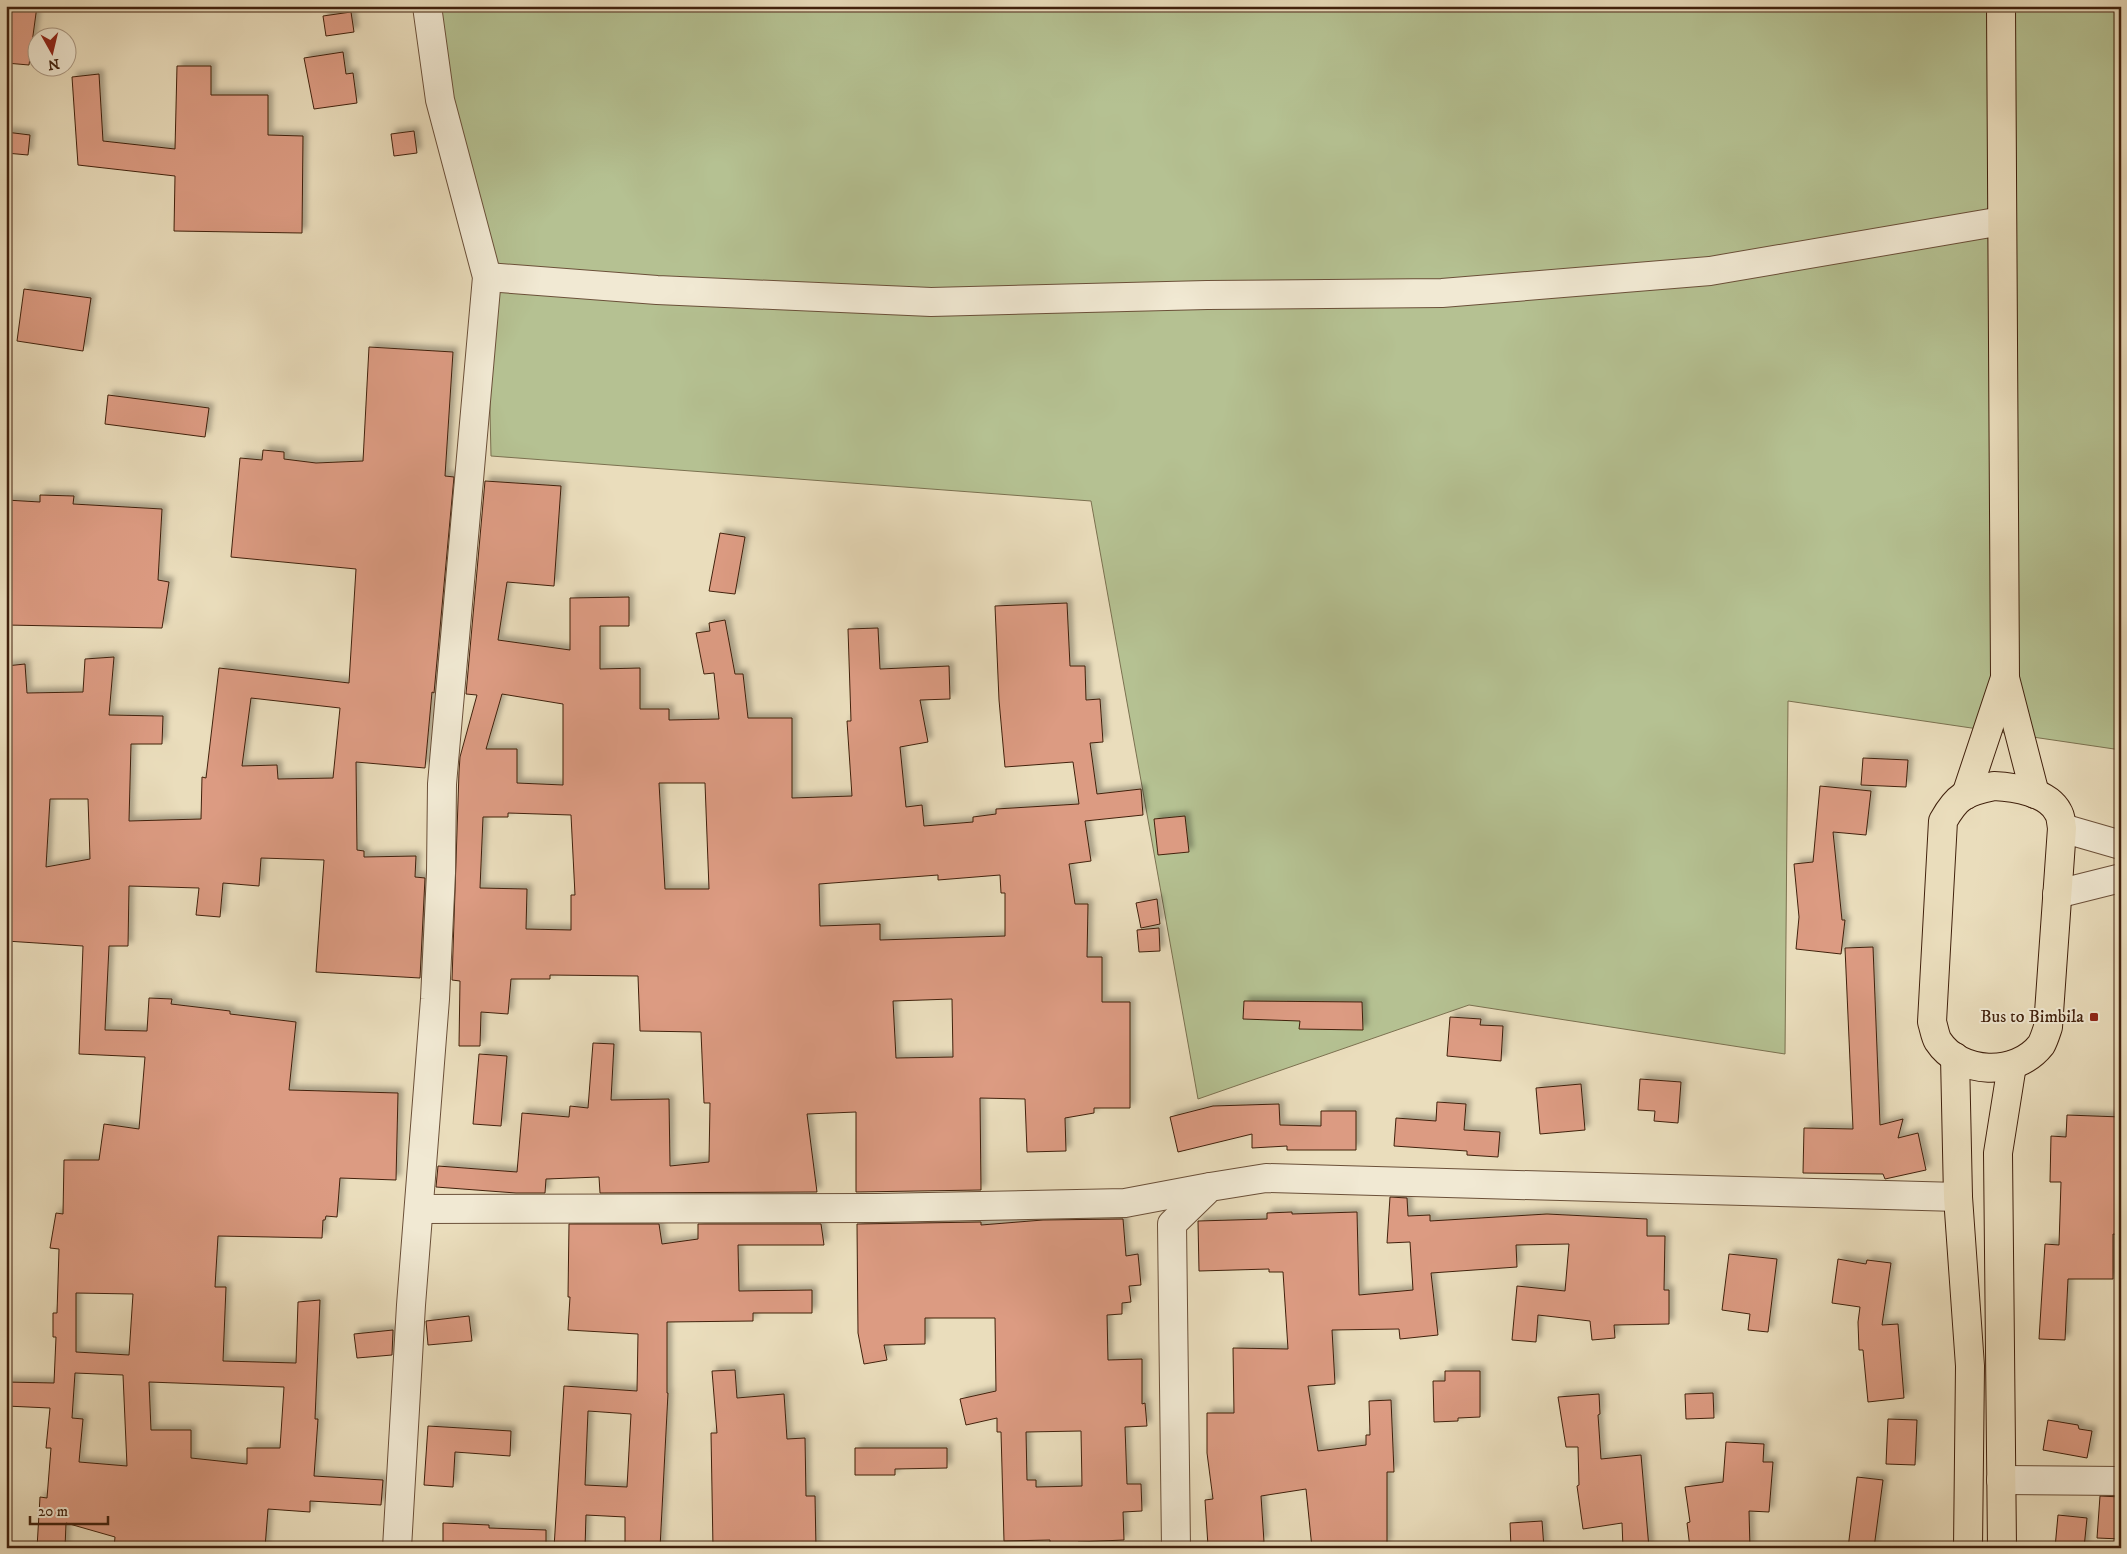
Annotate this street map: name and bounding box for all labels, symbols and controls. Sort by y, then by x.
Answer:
north arrow [28,28,78,78]
text: N [46,54,61,74]
place label: Bus to Bimbila [1980,1006,2084,1028]
marker: Bus to Bimbila [2088,1011,2100,1023]
scale bar [30,1494,108,1526]
text: 20 m [38,1502,68,1521]

